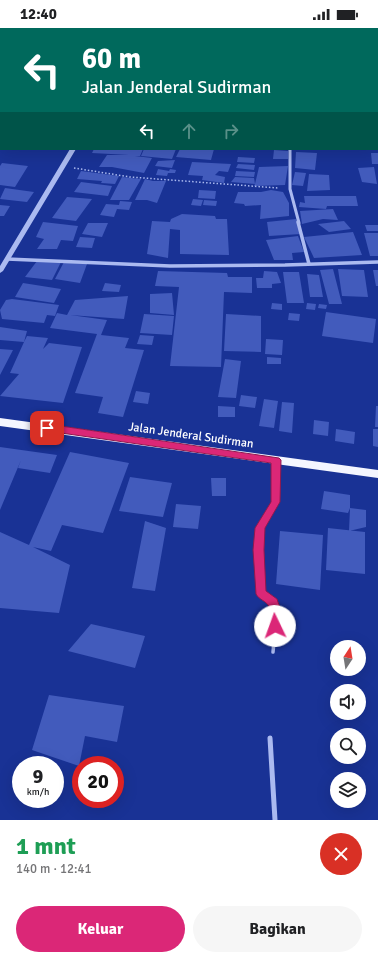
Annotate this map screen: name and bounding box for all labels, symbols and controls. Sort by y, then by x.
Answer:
text: 12:40 [20,5,57,23]
text: 60 m [82,42,141,76]
icon: left [16,44,68,96]
text: Jalan Jenderal Sudirman [82,76,271,98]
icon: left [136,120,158,142]
icon: ahead [178,120,200,142]
icon: right [220,120,242,142]
pin [30,411,64,445]
icon: arrive [36,417,58,439]
street label: Jalan Jenderal Sudirman [127,419,254,452]
position arrow [254,605,296,647]
north arrow [330,640,366,676]
map controls [330,640,366,808]
button: sound [330,684,366,720]
button: search [330,728,366,764]
speed limit sign: 20 [72,756,124,808]
text: 9 [33,764,43,789]
button: layers [330,772,366,808]
text: km/h [27,786,49,798]
text: 1 mnt [16,831,76,861]
button: close [320,833,362,875]
text: 140 m · 12:41 [16,861,92,877]
button: Keluar [16,906,185,952]
button: Bagikan [193,906,362,952]

